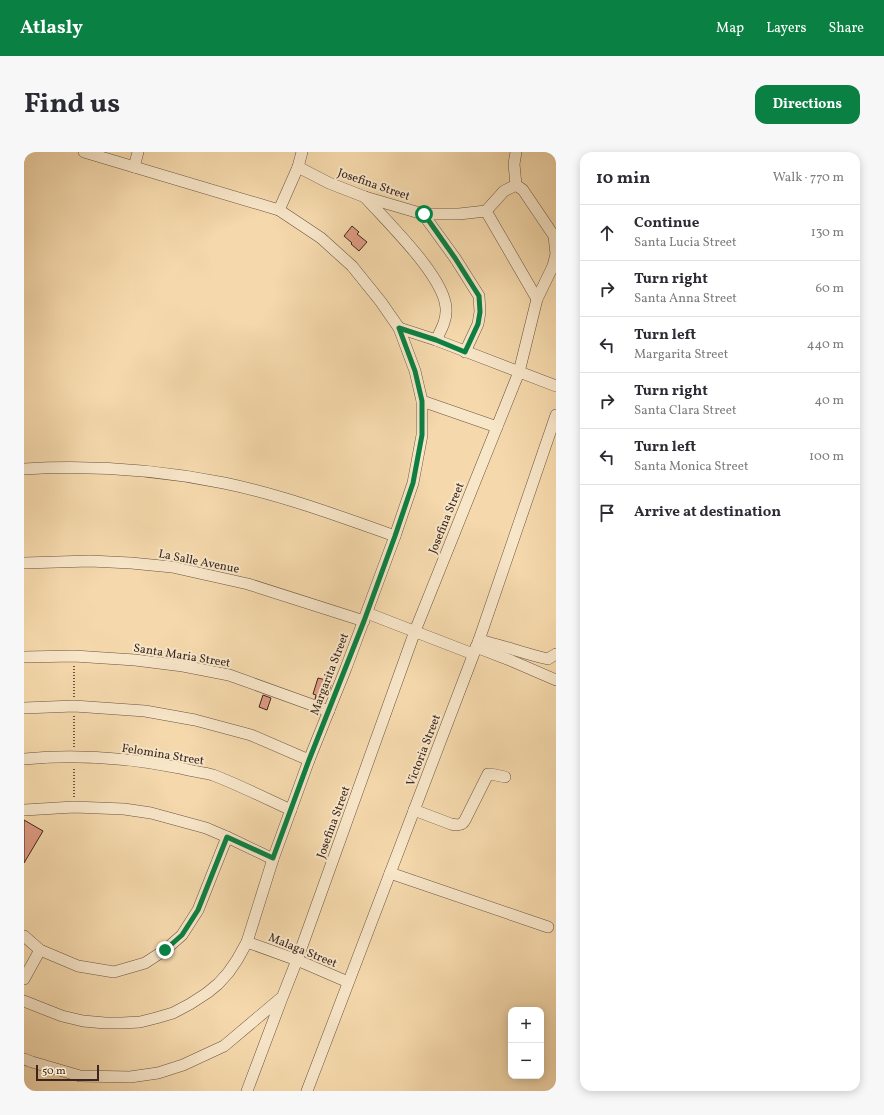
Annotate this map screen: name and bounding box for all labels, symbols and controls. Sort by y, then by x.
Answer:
text: Atlasly [20,15,83,41]
text: Map [716,19,744,38]
text: Layers [766,19,806,38]
text: Share [828,19,864,38]
text: Find us [24,85,120,124]
button: Directions [755,85,860,124]
street label: Josefina Street [335,165,412,205]
text: 10 min [596,167,650,190]
text: Walk · 770 m [773,169,844,187]
route start [415,205,433,223]
text: Continue [634,213,699,234]
icon: ahead [596,222,618,244]
text: 130 m [811,224,844,242]
text: Santa Lucia Street [634,234,737,252]
text: Turn right [634,269,708,290]
icon: right [596,278,618,300]
text: 60 m [816,280,844,298]
text: Santa Anna Street [634,290,737,308]
text: Turn left [634,325,696,346]
icon: left [596,334,618,356]
text: 440 m [807,336,844,354]
text: Margarita Street [634,346,728,364]
text: Turn right [634,381,708,402]
icon: right [596,390,618,412]
text: 40 m [815,392,844,410]
text: Santa Clara Street [634,402,737,420]
text: Turn left [634,437,696,458]
icon: left [596,446,618,468]
text: 100 m [809,448,844,466]
text: Santa Monica Street [634,458,748,476]
street label: Josefina Street [425,480,469,556]
icon: arrive [596,502,618,524]
text: Arrive at destination [634,502,781,523]
street label: La Salle Avenue [157,546,241,578]
street label: Margarita Street [307,631,353,718]
street label: Santa Maria Street [132,640,231,672]
street label: Victoria Street [403,712,445,788]
street label: Felomina Street [121,741,205,769]
street label: Josefina Street [313,784,354,861]
street label: Malaga Street [266,930,339,972]
route end [156,941,174,959]
map controls [508,1007,544,1079]
button: + [508,1007,544,1043]
button: − [508,1043,544,1079]
scale bar [36,1063,99,1082]
text: 50 m [42,1064,66,1079]

